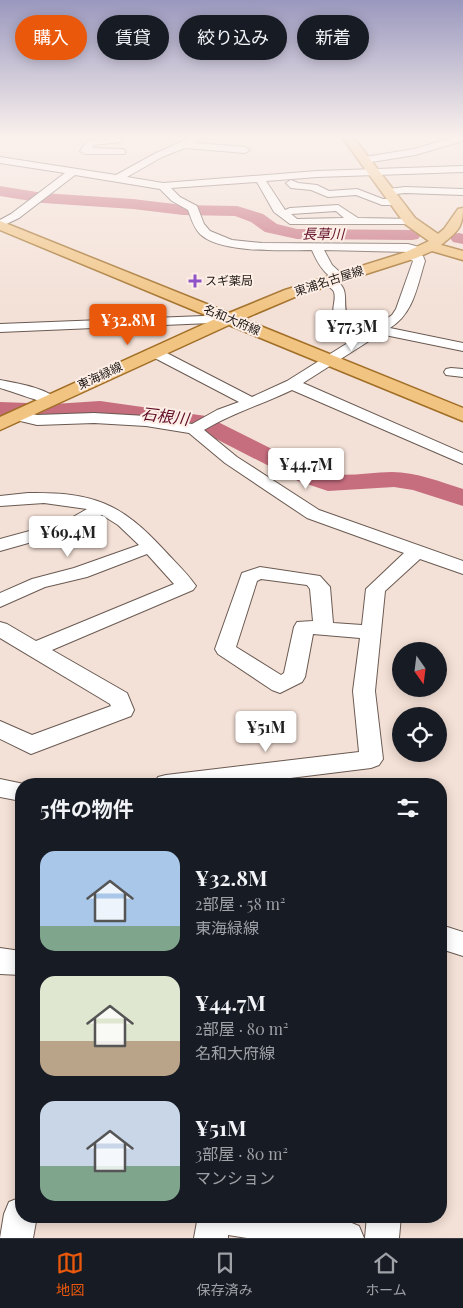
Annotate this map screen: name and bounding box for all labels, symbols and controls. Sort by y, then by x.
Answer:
chip: 購入 [15,15,87,60]
chip: 賃貸 [97,15,169,60]
chip: 絞り込み [179,15,287,60]
chip: 新着 [297,15,369,60]
water label: 長草川 [302,224,346,243]
street label: 東浦名古屋線 [292,261,365,299]
place label: スギ薬局 [205,272,253,288]
marker: スギ薬局 [189,275,201,287]
street label: 名和大府線 [202,300,263,338]
pin: ¥32.8M [87,304,169,346]
text: ¥32.8M [100,309,156,330]
pin: ¥77.3M [311,310,393,352]
text: ¥77.3M [326,315,378,336]
street label: 東海緑線 [74,358,125,392]
water label: 石根川 [140,402,192,429]
pin: ¥44.7M [265,448,347,490]
text: ¥44.7M [279,453,333,474]
pin: ¥69.4M [27,516,109,558]
text: ¥69.4M [40,521,96,542]
north arrow [392,642,448,698]
map controls [392,642,447,762]
button: locate [392,707,447,762]
pin: ¥51M [236,710,296,753]
text: ¥51M [246,716,286,737]
text: 5件の物件 [40,794,134,822]
icon: filters [394,794,422,822]
text: ¥32.8M [195,863,267,891]
icon: home [80,871,140,931]
text: 2部屋 · 58 m² [195,893,285,914]
text: 東海緑線 [195,917,259,938]
text: ¥44.7M [195,988,266,1016]
icon: home [80,996,140,1056]
text: 2部屋 · 80 m² [195,1018,288,1039]
text: 名和大府線 [195,1042,275,1063]
text: ¥51M [195,1113,246,1141]
icon: home [80,1121,140,1181]
text: 3部屋 · 80 m² [195,1143,288,1164]
text: マンション [195,1167,275,1188]
tab: 地図 [56,1249,84,1299]
tab: 保存済み [197,1249,253,1299]
tab: ホーム [365,1249,407,1299]

